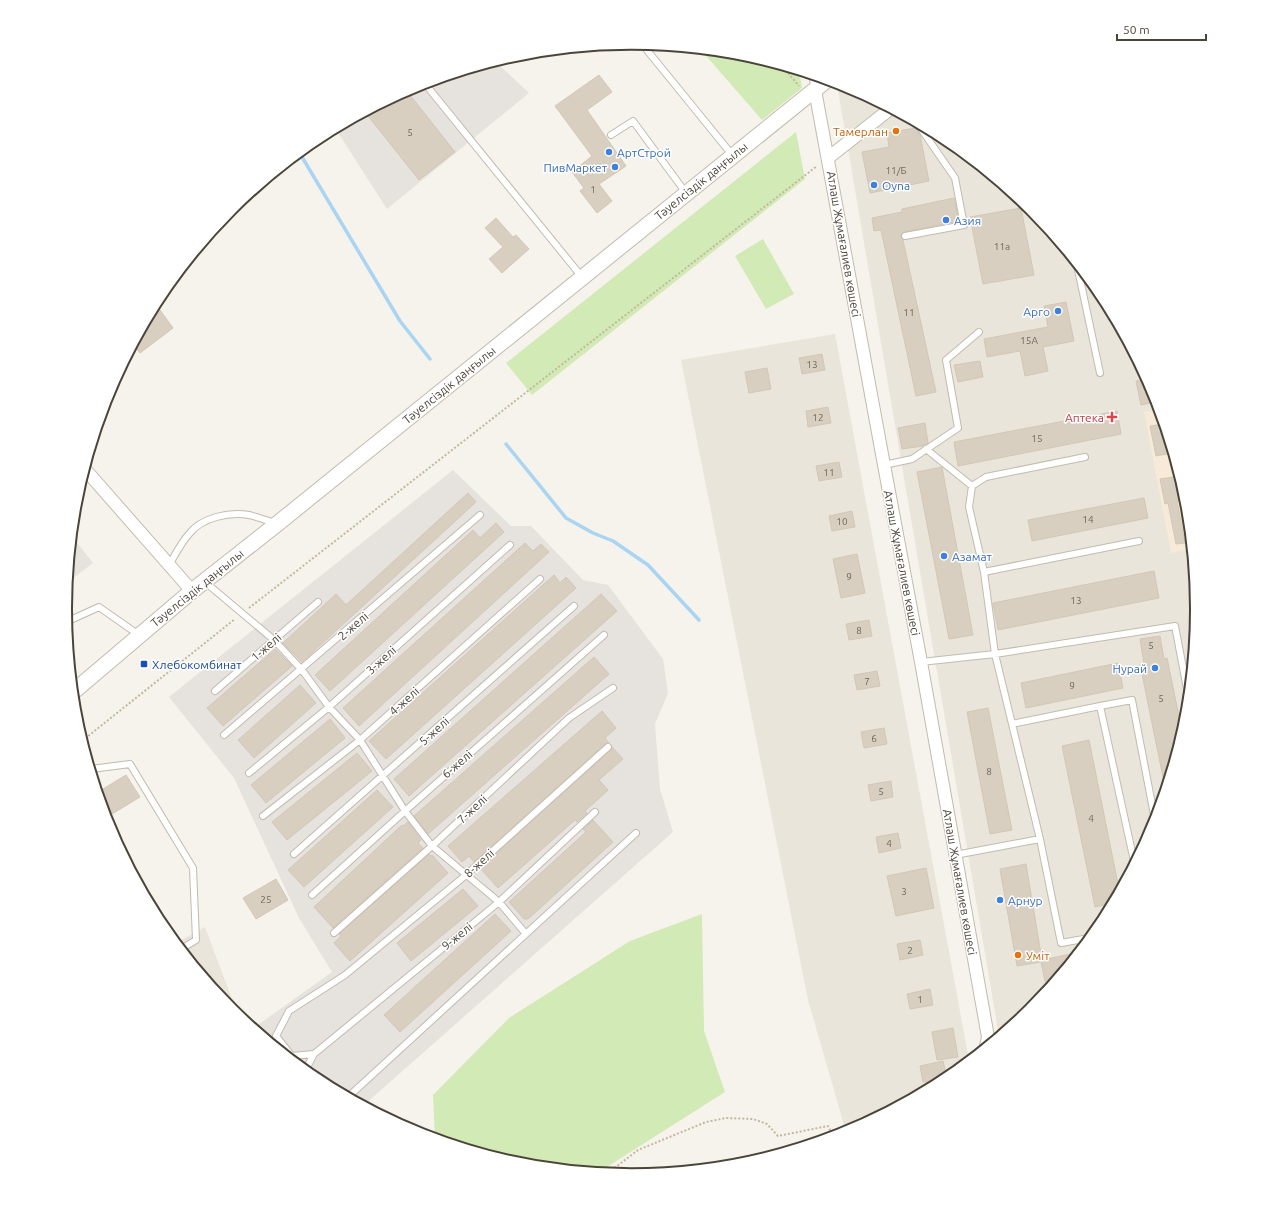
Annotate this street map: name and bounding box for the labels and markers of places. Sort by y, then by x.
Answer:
place label: Тамерлан [833,125,888,138]
marker: Тамерлан [891,126,901,136]
place label: АртСтрой [617,146,671,159]
marker: АртСтрой [604,147,614,157]
place label: ПивМаркет [543,161,608,174]
marker: ПивМаркет [610,162,620,172]
place label: Oyna [882,179,910,192]
marker: Oyna [869,180,879,190]
place label: Азия [954,214,981,227]
marker: Азия [941,215,951,225]
place label: Арго [1023,305,1050,318]
marker: Арго [1053,306,1063,316]
place label: Аптека [1065,411,1104,424]
marker: Аптека [1107,412,1117,422]
place label: Азамат [952,550,993,563]
marker: Азамат [939,551,949,561]
place label: Хлебокомбинат [152,658,242,671]
marker: Хлебокомбинат [139,659,149,669]
place label: Нурай [1113,662,1147,675]
marker: Нурай [1150,663,1160,673]
place label: Арнур [1008,894,1043,907]
marker: Арнур [995,895,1005,905]
place label: Умiт [1026,949,1050,962]
marker: Умiт [1013,950,1023,960]

